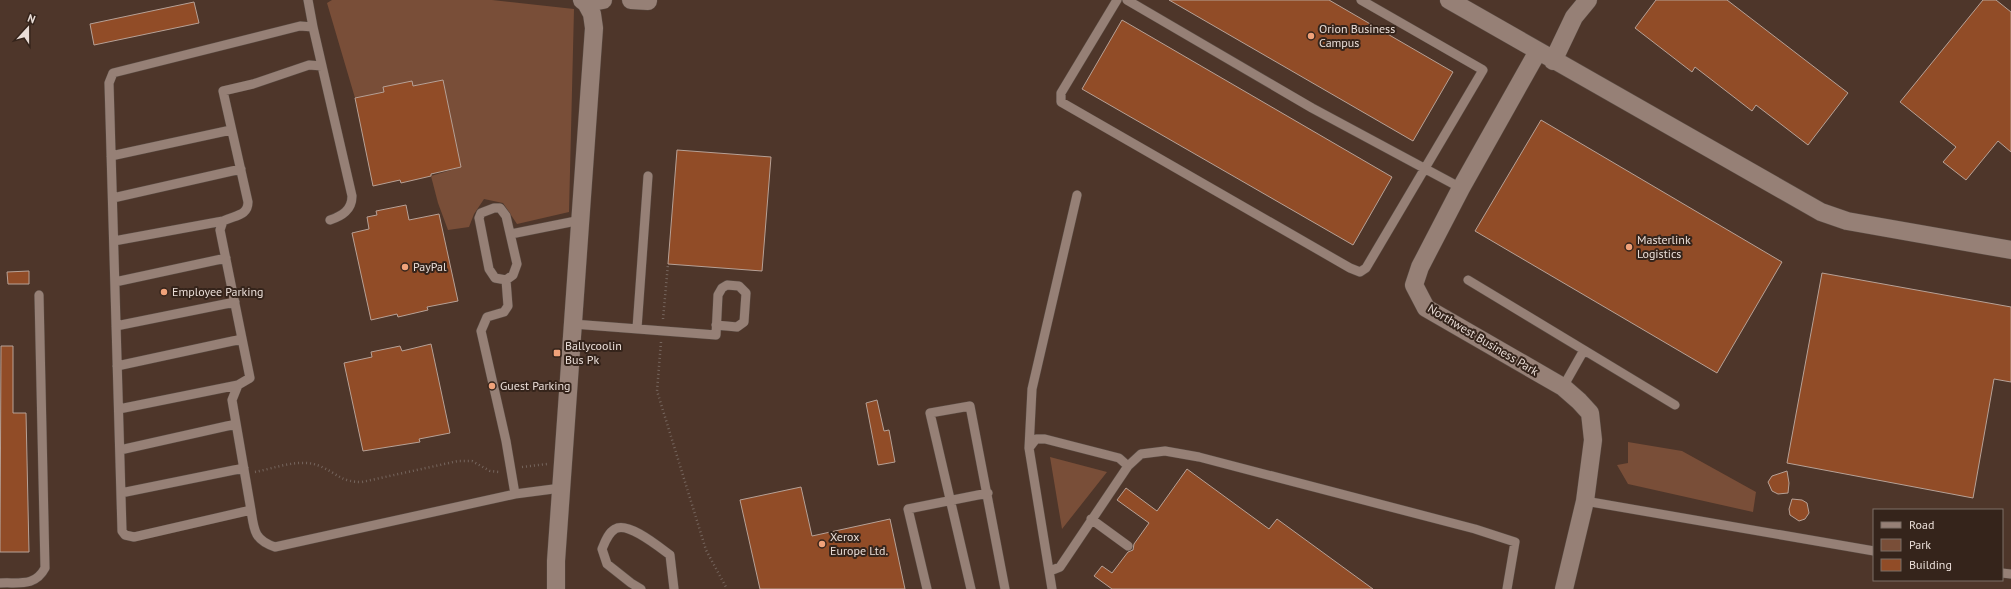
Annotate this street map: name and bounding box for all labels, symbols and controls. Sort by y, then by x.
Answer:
north arrow [8,8,48,48]
text: N [26,11,37,26]
place label: Orion Business Campus [1319,21,1395,50]
marker: Orion Business Campus [1306,31,1316,41]
place label: Masterlink Logistics [1637,232,1691,261]
marker: Masterlink Logistics [1624,242,1634,252]
place label: PayPal [413,259,447,274]
marker: PayPal [400,262,410,272]
place label: Employee Parking [172,284,263,299]
marker: Employee Parking [159,287,169,297]
street label: Northwest Business Park [1425,301,1542,379]
place label: Ballycoolin Bus Pk [565,338,622,367]
marker: Ballycoolin Bus Pk [552,348,562,358]
place label: Guest Parking [500,378,571,393]
marker: Guest Parking [487,381,497,391]
legend [1873,509,2003,581]
text: Road [1909,517,1934,532]
place label: Xerox Europe Ltd. [830,529,888,558]
text: Park [1909,537,1931,552]
marker: Xerox Europe Ltd. [817,539,827,549]
text: Building [1909,557,1952,572]

